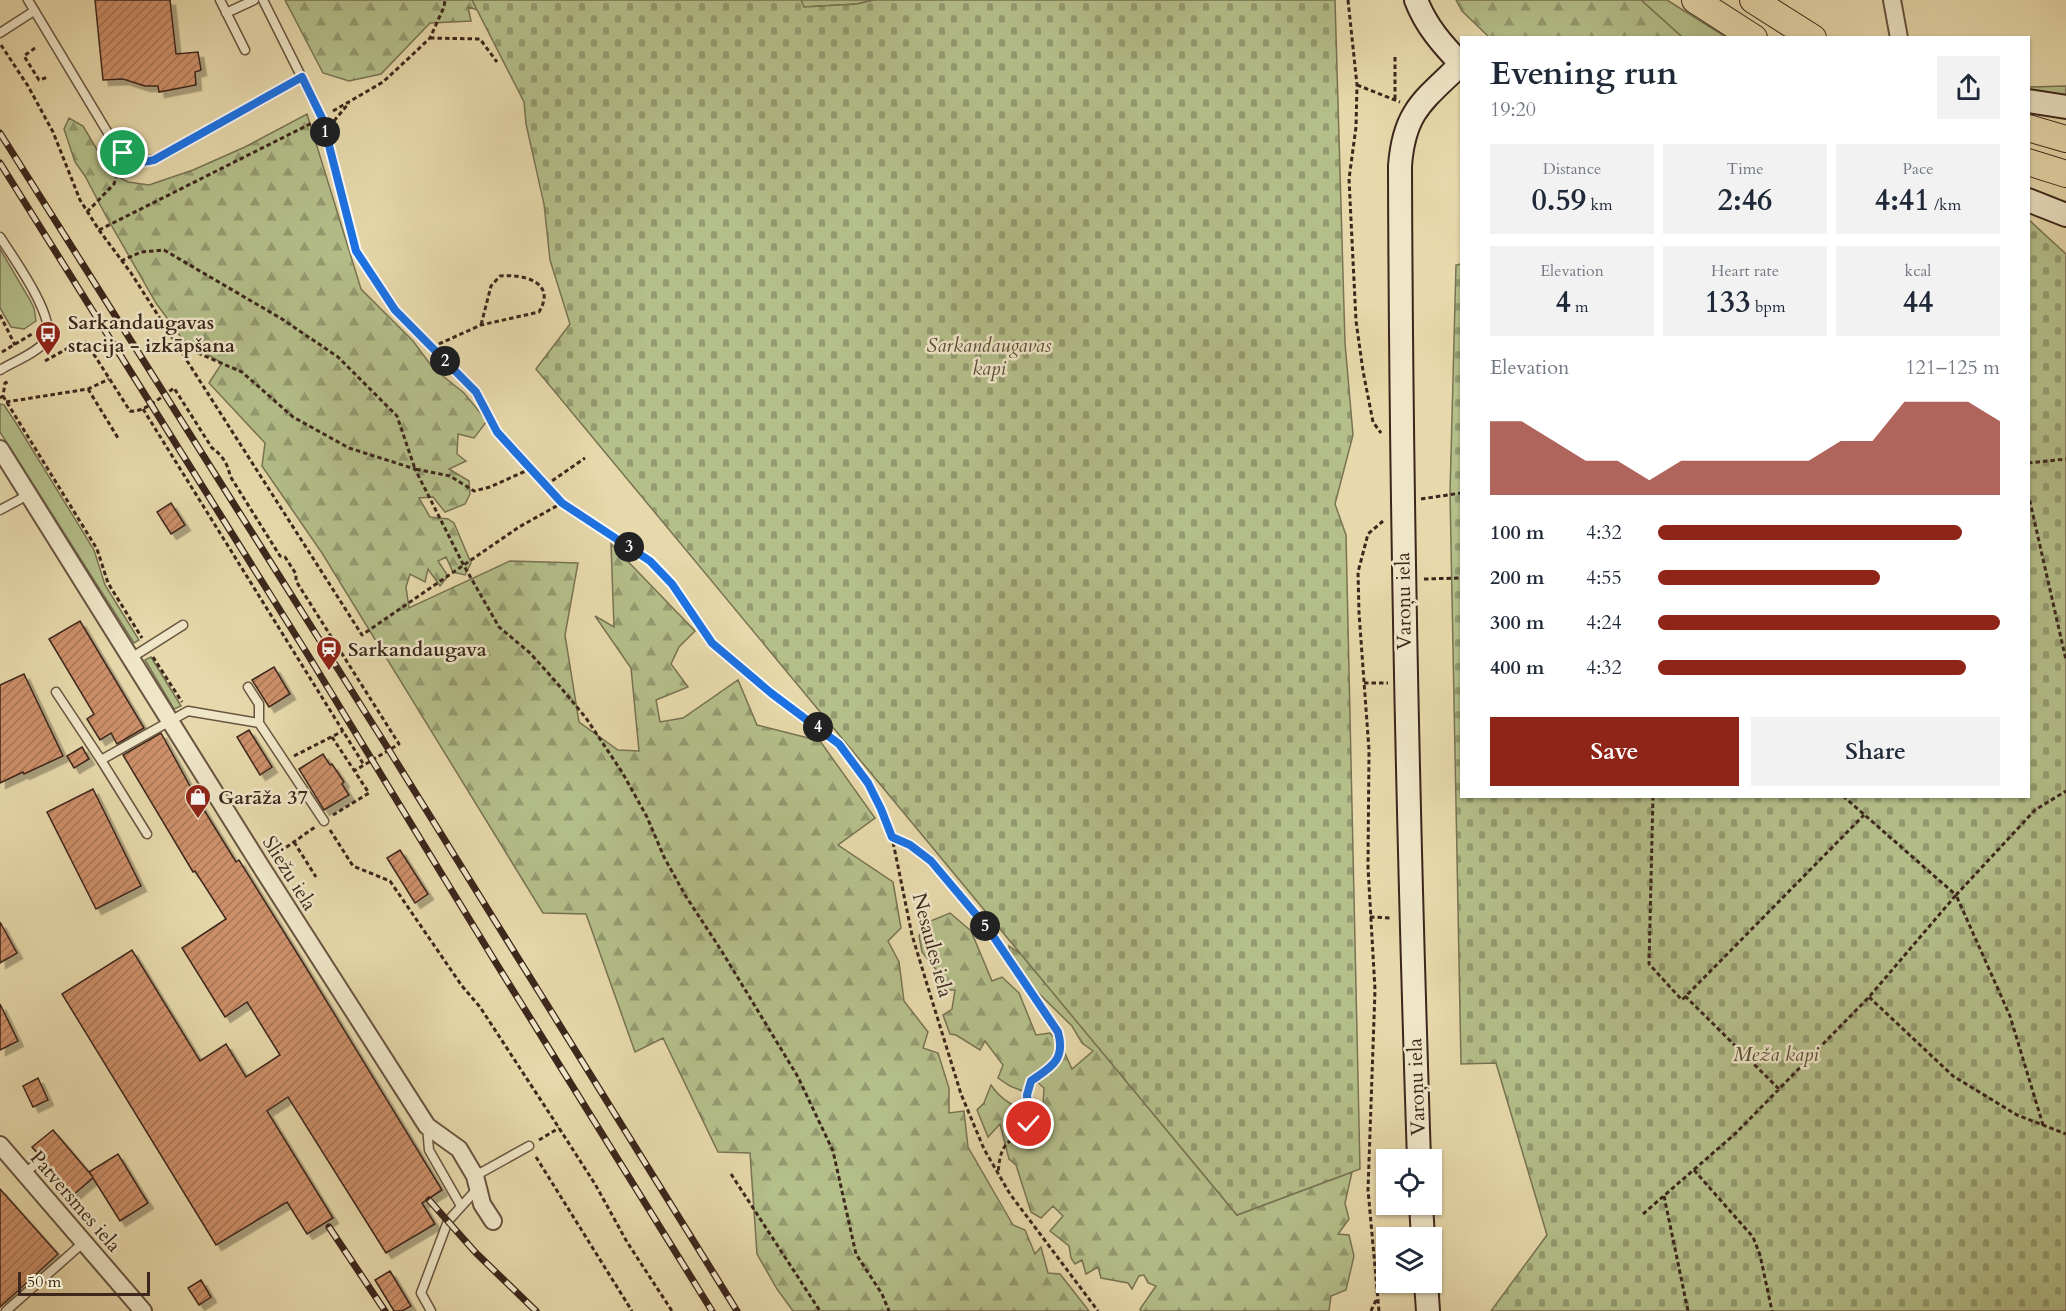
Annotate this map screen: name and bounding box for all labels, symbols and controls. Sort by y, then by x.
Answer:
text: Evening run [1490,51,1678,96]
button: share [1937,56,2000,119]
text: 19:20 [1490,96,1536,123]
pin: 1 [310,117,340,147]
text: 1 [321,121,329,143]
pin [97,127,148,178]
icon: arrive [106,136,139,169]
text: Distance [1543,158,1601,180]
text: Time [1726,158,1764,180]
text: Pace [1903,158,1933,180]
text: 0.59 [1531,180,1586,221]
text: 2:46 [1718,180,1772,221]
text: 4:41 [1875,180,1930,221]
text: km [1586,194,1613,216]
text: /km [1930,194,1961,216]
text: Elevation [1540,260,1604,282]
text: Heart rate [1711,260,1779,282]
text: kcal [1905,260,1931,282]
text: 4 [1555,282,1571,323]
text: 133 [1704,282,1751,323]
text: 44 [1903,282,1933,323]
text: m [1571,296,1589,318]
text: bpm [1751,296,1786,318]
place label: Sarkandaugavas stacija - izkāpšana [68,309,235,359]
bus stop icon: Sarkandaugavas stacija - izkāpšana [33,319,63,357]
park label: Sarkandaugavas kapi [926,332,1052,382]
pin: 2 [430,346,460,376]
text: 2 [441,350,449,372]
text: Elevation [1490,354,1569,381]
text: 121–125 m [1905,354,2000,381]
text: 100 m [1490,519,1545,546]
text: 4:32 [1586,519,1622,546]
pin: 3 [614,532,644,562]
text: 3 [625,536,633,558]
street label: Varoņu iela [1389,552,1418,650]
text: 200 m [1490,564,1545,591]
text: 4:55 [1586,564,1622,591]
text: 300 m [1490,609,1545,636]
text: 4:24 [1586,609,1622,636]
station icon: Sarkandaugava [314,634,344,672]
place label: Sarkandaugava [348,636,487,663]
text: 400 m [1490,654,1545,681]
text: 4:32 [1586,654,1622,681]
pin: 4 [803,712,833,742]
text: 4 [814,716,822,738]
button: Save [1490,717,1739,786]
button: Share [1751,717,2000,786]
shop icon: Garāža 37 [183,782,213,820]
place label: Garāža 37 [218,784,308,811]
street label: Sliežu iela [256,831,323,916]
street label: Nesaules iela [906,890,960,1001]
pin: 5 [970,911,1000,941]
text: 5 [981,915,989,937]
street label: Varoņu iela [1401,1037,1432,1136]
park label: Meža kapi [1733,1041,1819,1068]
pin [1003,1098,1054,1149]
icon: check [1012,1107,1045,1140]
street label: Patversmes iela [24,1145,128,1258]
map controls [1376,1149,1442,1293]
button: locate [1376,1149,1442,1215]
button: layers [1376,1227,1442,1293]
scale bar [18,1269,150,1296]
text: 50 m [27,1271,61,1293]

